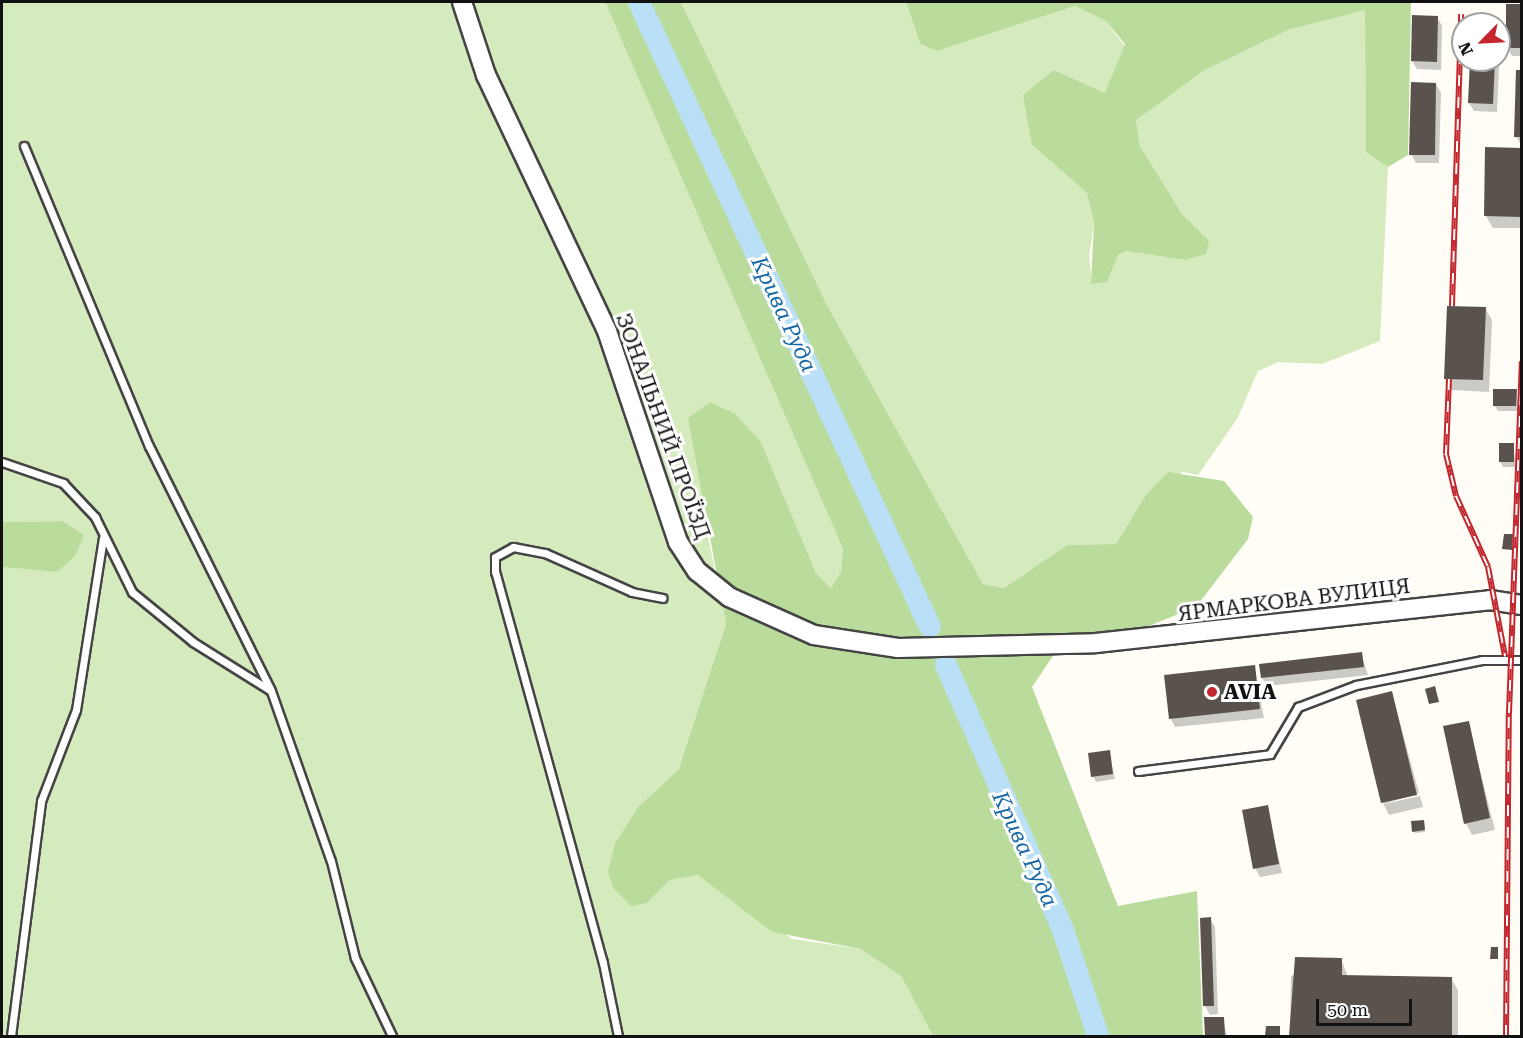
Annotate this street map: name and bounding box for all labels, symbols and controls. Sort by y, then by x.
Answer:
north arrow [1451,12,1511,72]
text: N [1455,39,1477,58]
water label: Крива Руда [746,252,822,376]
street label: ЗОНАЛЬНИЙ ПРОЇЗД [610,310,716,542]
street label: ЯРМАРКОВА ВУЛИЦЯ [1176,573,1412,627]
place label: AVIA [1224,679,1276,705]
marker: AVIA [1205,685,1219,699]
water label: Крива Руда [987,787,1063,911]
scale bar [1319,987,1415,1025]
text: 50 m [1327,999,1368,1020]

